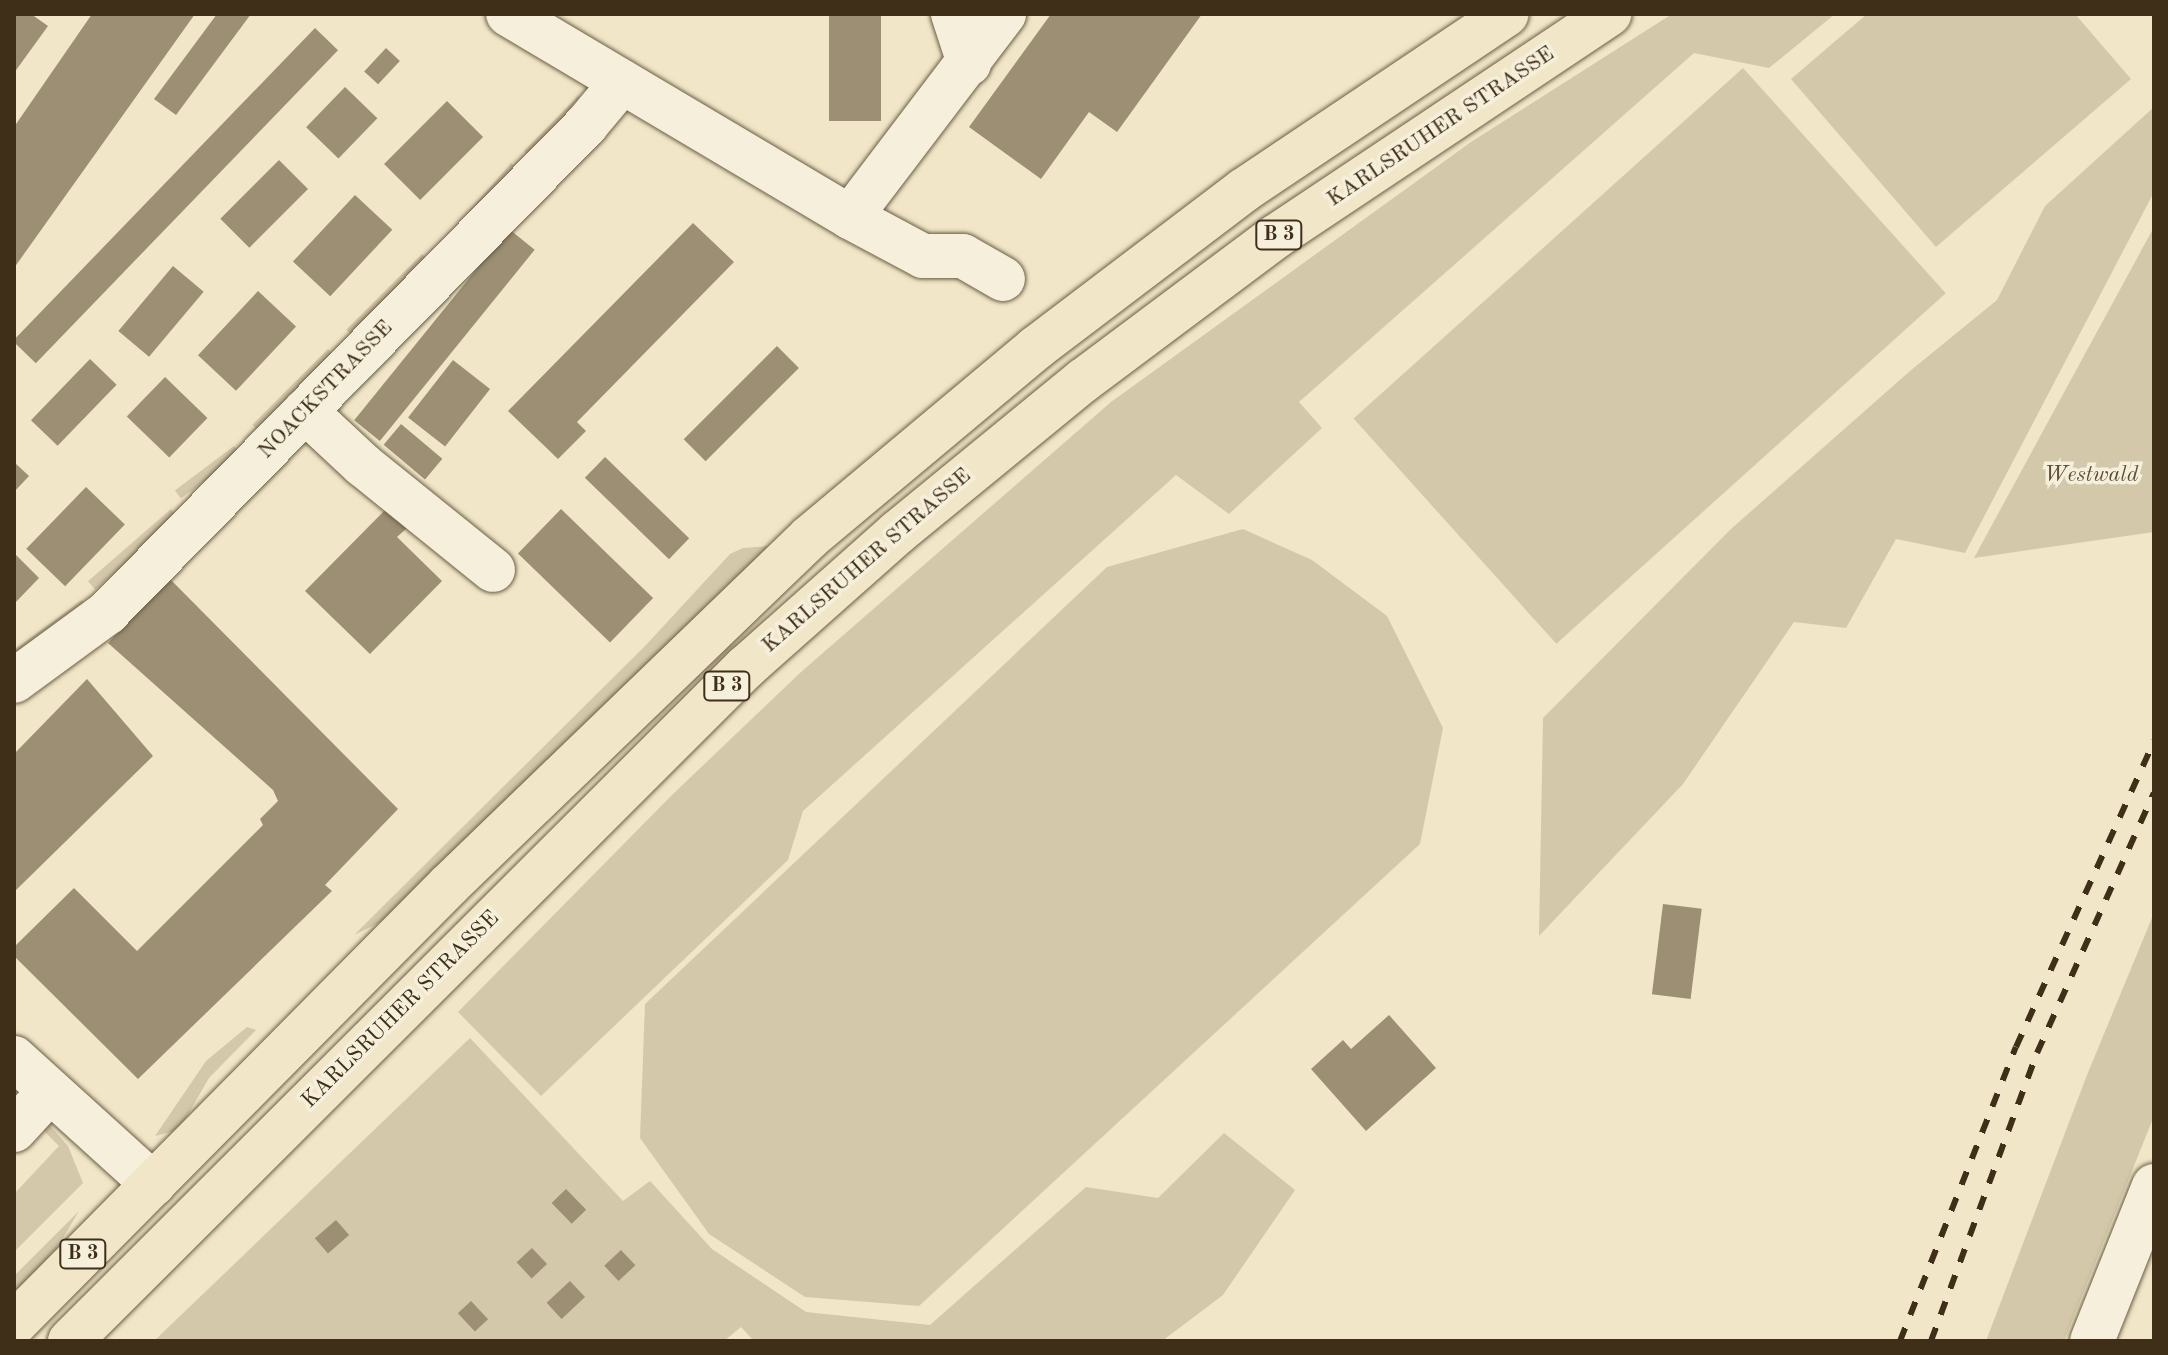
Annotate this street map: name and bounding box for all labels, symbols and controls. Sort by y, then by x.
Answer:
street label: KARLSRUHER STRASSE [1322,41,1560,213]
road number: B 3 [1255,219,1303,251]
street label: NOACKSTRASSE [253,315,399,465]
street label: KARLSRUHER STRASSE [757,463,977,659]
park label: Westwald [2044,463,2138,489]
road number: B 3 [703,670,751,702]
street label: KARLSRUHER STRASSE [297,906,505,1114]
road number: B 3 [59,1238,107,1270]

